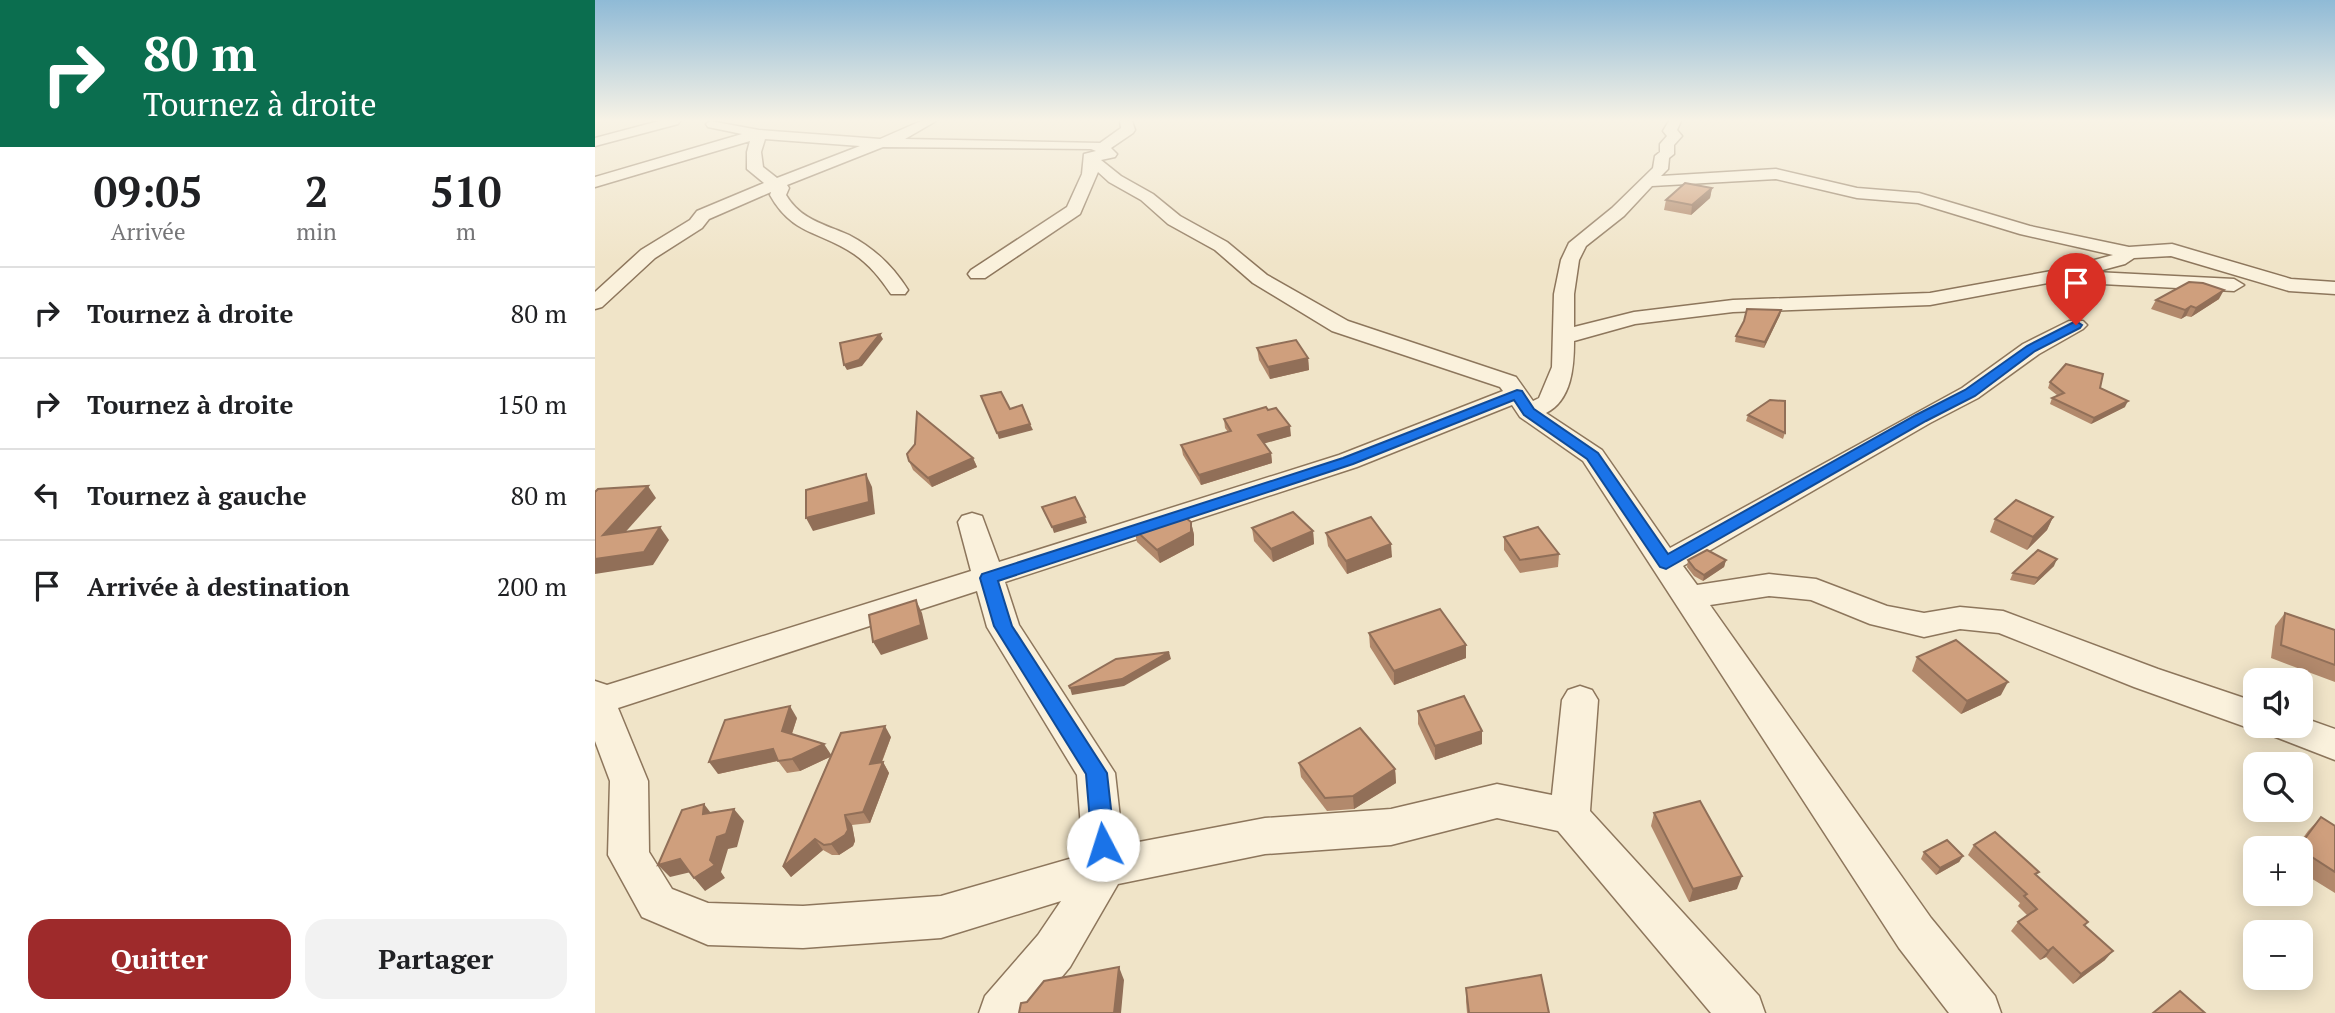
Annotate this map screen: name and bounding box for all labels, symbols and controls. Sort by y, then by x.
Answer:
text: 80 m [143,20,257,85]
icon: right [28,28,119,119]
text: Tournez à droite [143,83,377,125]
text: 09:05 [94,163,203,219]
text: 2 [305,163,328,219]
text: 510 [430,163,501,219]
text: Arrivée [111,216,186,247]
text: min [296,216,337,247]
text: m [456,216,476,247]
pin [2046,253,2106,325]
icon: arrive [2057,264,2095,302]
icon: right [28,294,66,332]
text: Tournez à droite [87,296,293,330]
text: 80 m [511,296,567,330]
icon: right [28,385,66,423]
text: Tournez à droite [87,387,293,421]
text: 150 m [497,387,567,421]
icon: left [28,476,66,514]
text: Tournez à gauche [87,478,307,512]
text: 80 m [511,478,567,512]
icon: arrive [28,567,66,605]
text: Arrivée à destination [87,569,350,603]
text: 200 m [497,569,567,603]
map controls [2243,668,2313,990]
button: sound [2243,668,2313,738]
button: search [2243,752,2313,822]
position arrow [1066,808,1140,882]
button: + [2243,836,2313,906]
button: Quitter [28,919,291,999]
button: Partager [305,919,567,999]
button: − [2243,920,2313,990]

